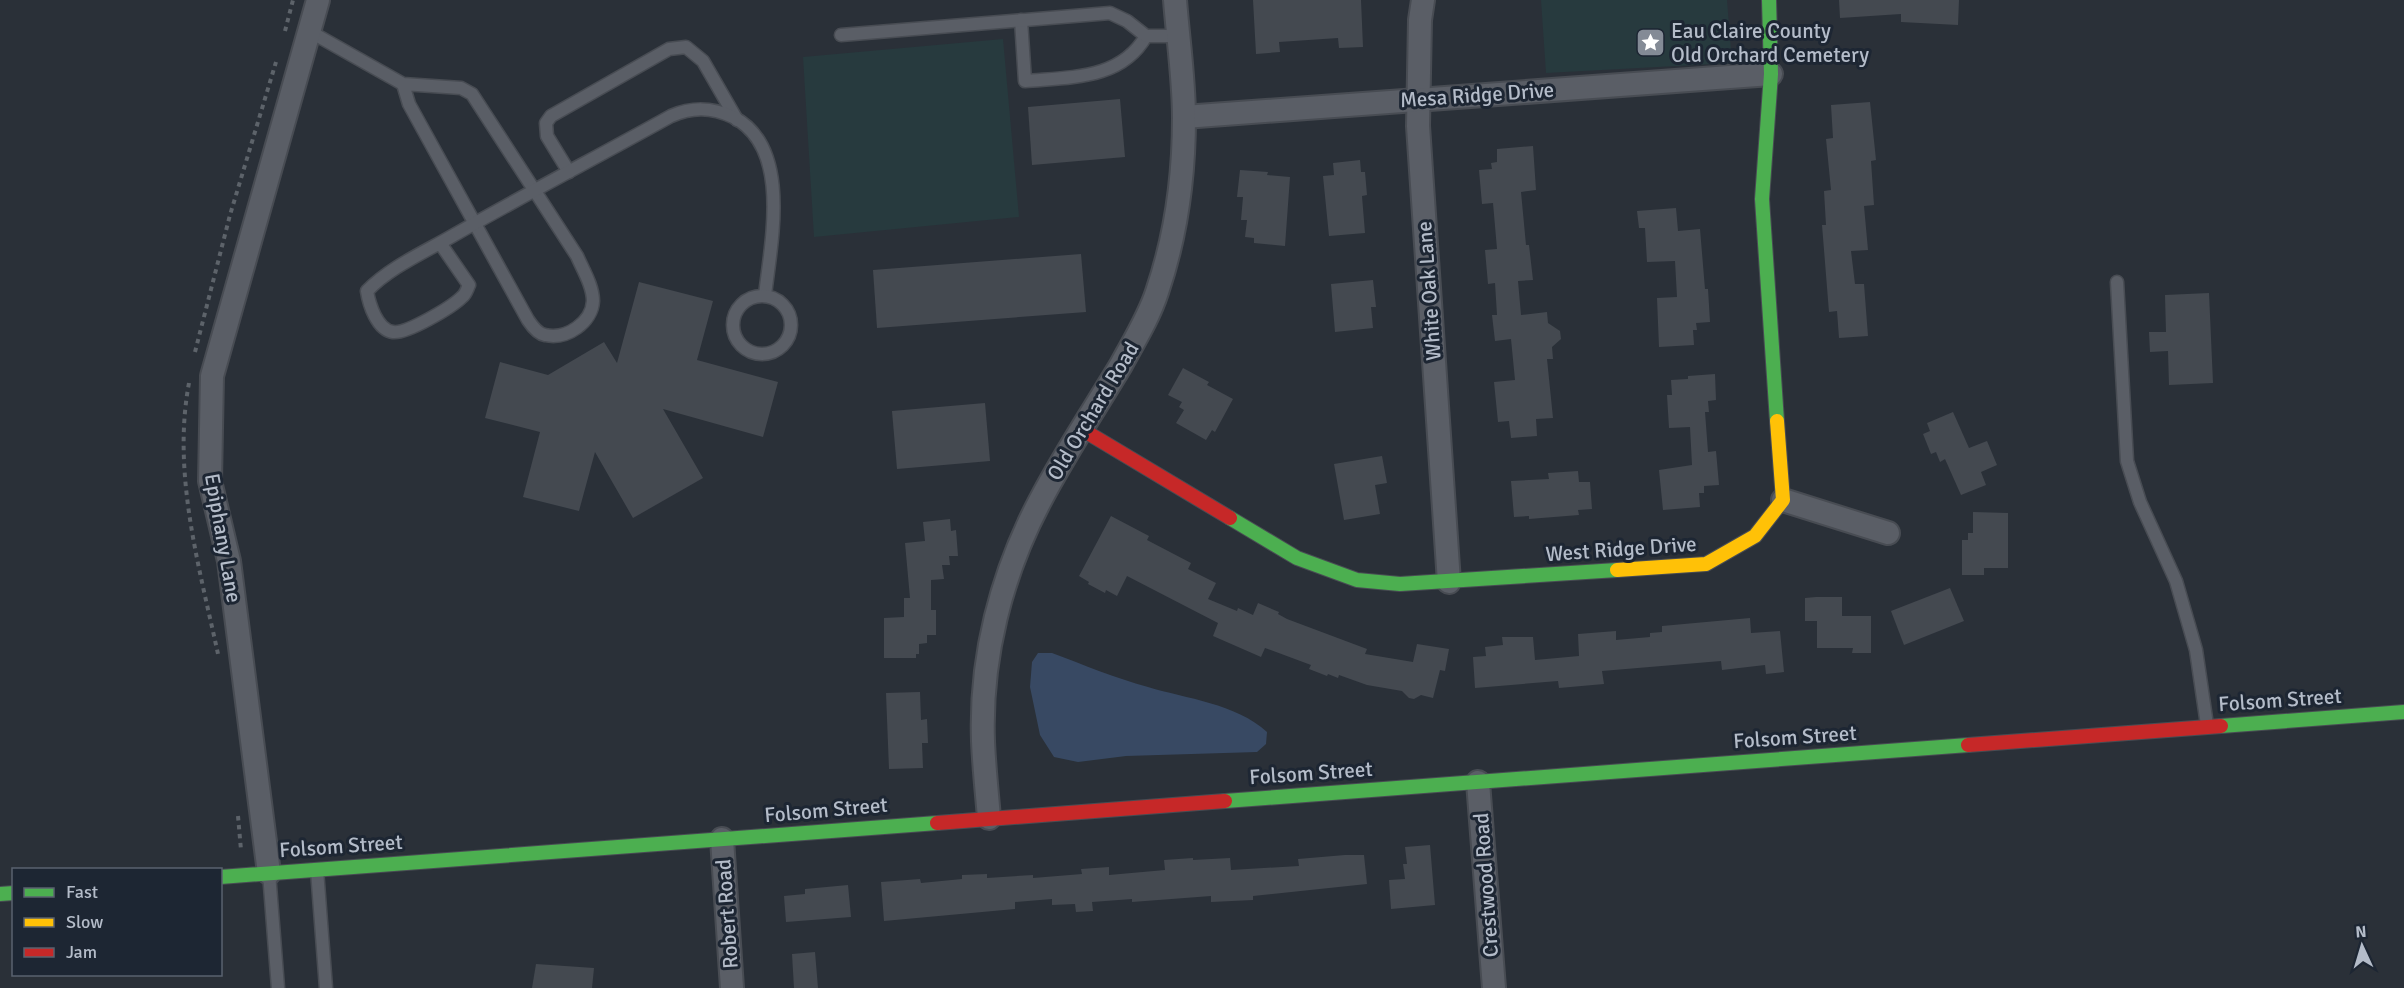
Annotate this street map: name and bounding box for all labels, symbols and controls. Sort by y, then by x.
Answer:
place label: Eau Claire County Old Orchard Cemetery [1671,18,1869,68]
place icon: Eau Claire County Old Orchard Cemetery [1634,27,1666,59]
street label: Mesa Ridge Drive [1399,77,1555,113]
street label: White Oak Lane [1411,220,1447,362]
street label: Old Orchard Road [1041,337,1145,485]
street label: Epiphany Lane [199,471,247,605]
street label: West Ridge Drive [1545,531,1697,567]
street label: Folsom Street [2217,683,2343,717]
street label: Folsom Street [1732,720,1858,754]
street label: Folsom Street [1248,756,1374,790]
street label: Folsom Street [763,792,889,828]
street label: Crestwood Road [1468,812,1504,958]
street label: Folsom Street [278,829,404,863]
street label: Robert Road [710,858,744,970]
legend [12,868,222,976]
text: Fast [66,881,98,903]
text: Slow [66,911,103,933]
north arrow [2332,916,2392,976]
text: N [2355,922,2367,942]
text: Jam [66,941,97,963]

